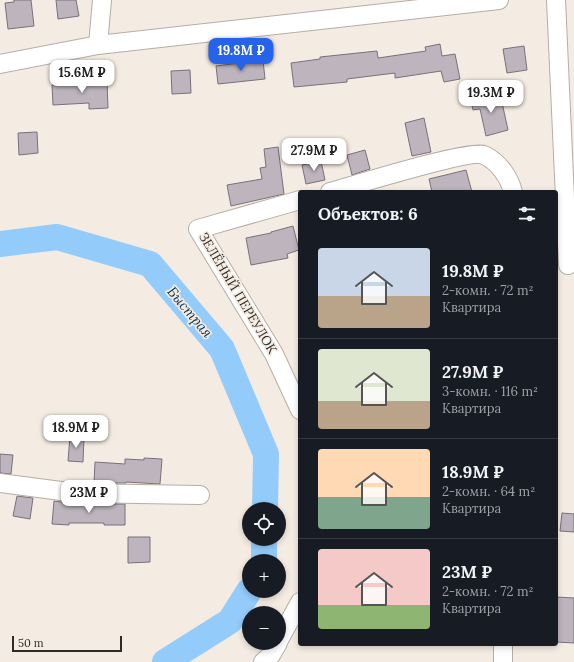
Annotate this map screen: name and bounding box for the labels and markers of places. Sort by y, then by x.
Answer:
pin: 19.8M ₽ [204,38,278,72]
pin: 15.6M ₽ [45,60,119,94]
pin: 19.3M ₽ [454,80,528,114]
pin: 27.9M ₽ [277,138,351,172]
pin: 18.9M ₽ [39,415,113,449]
pin: 23M ₽ [61,480,117,514]

